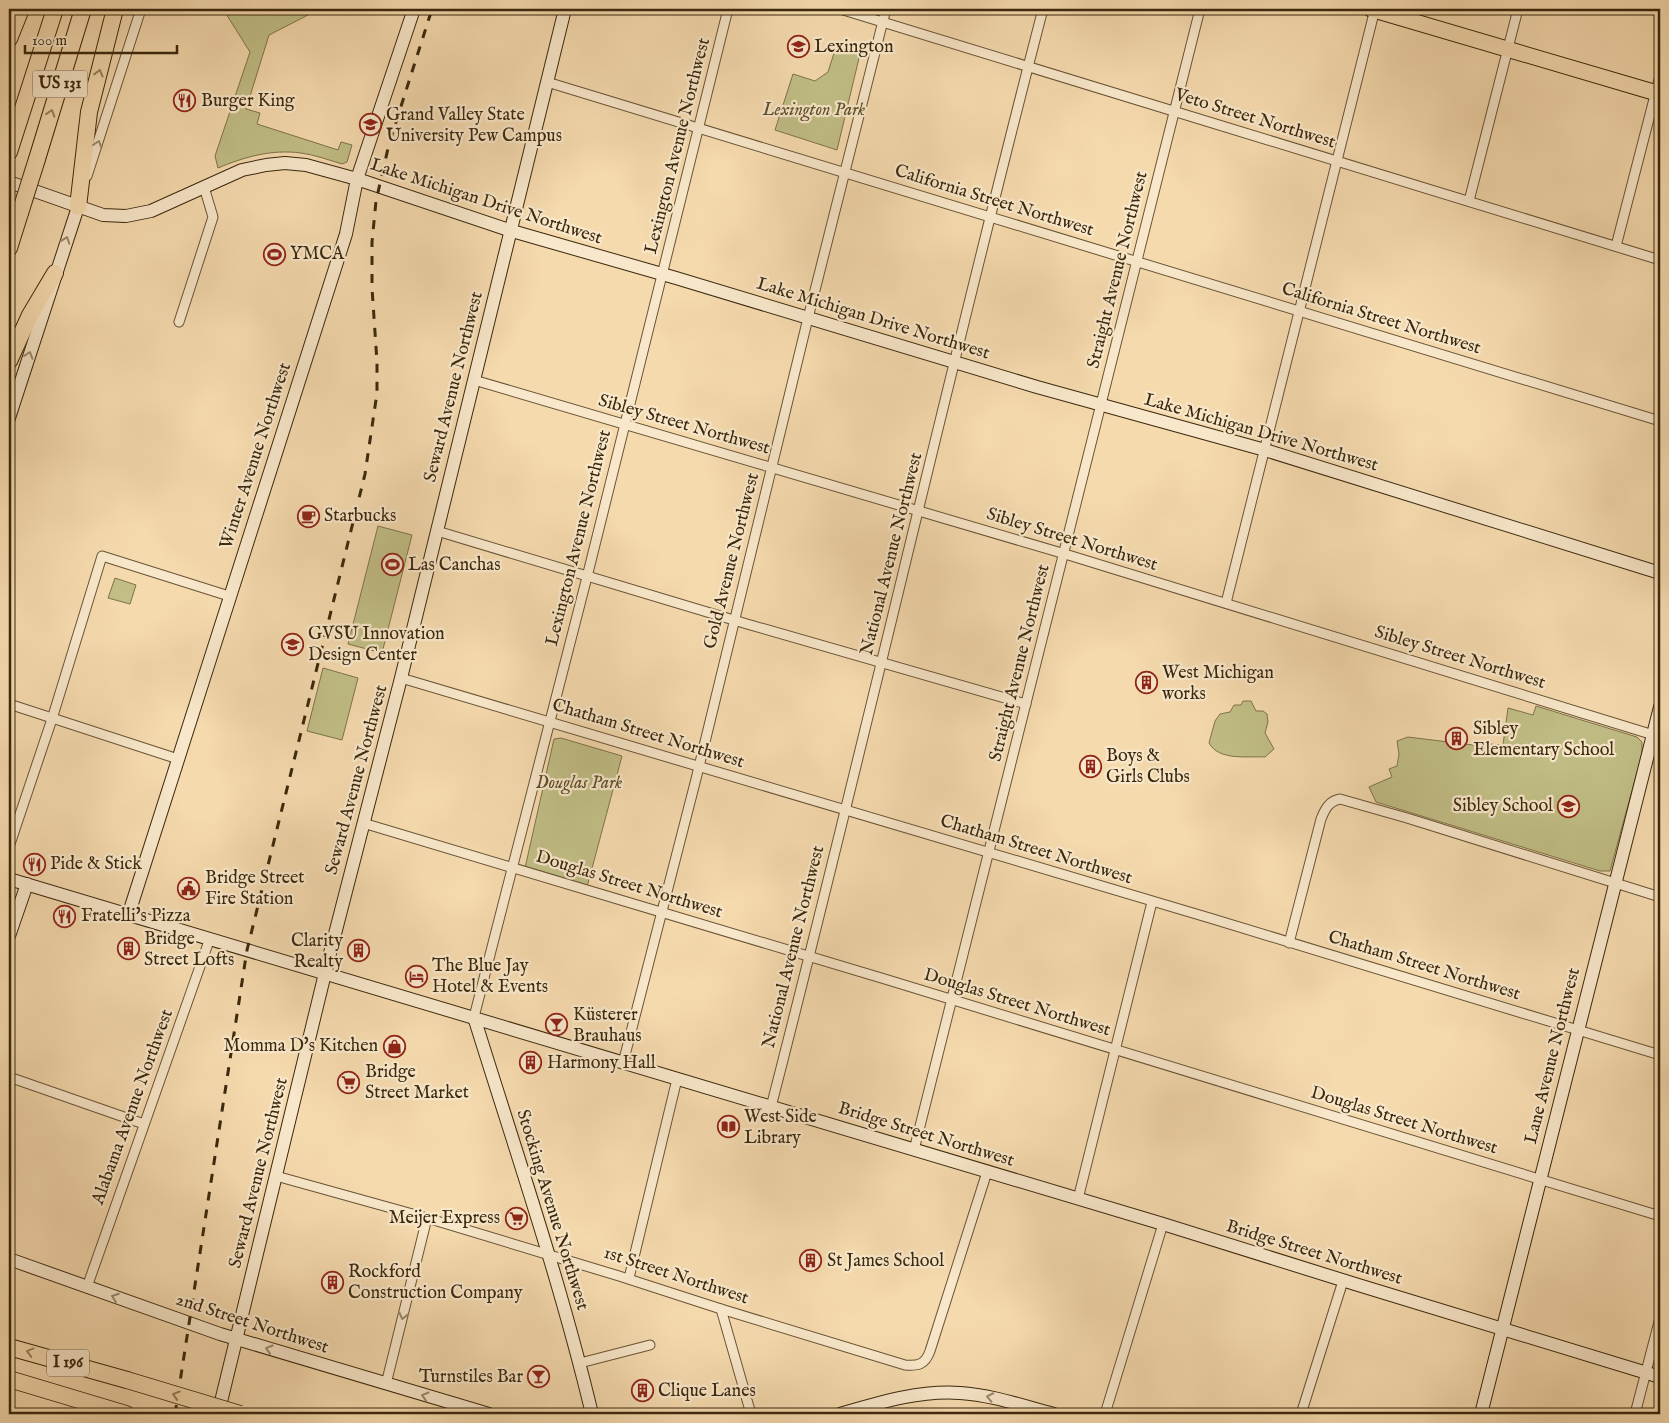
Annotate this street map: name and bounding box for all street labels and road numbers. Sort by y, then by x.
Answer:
street label: Lexington Avenue Northwest [640,36,716,256]
road number: US 131 [32,70,88,98]
street label: Veto Street Northwest [1171,83,1338,154]
street label: Lake Michigan Drive Northwest [367,154,605,250]
street label: California Street Northwest [892,160,1096,242]
street label: Straight Avenue Northwest [1082,169,1154,371]
street label: Lake Michigan Drive Northwest [754,273,992,365]
street label: California Street Northwest [1279,278,1483,360]
street label: Seward Avenue Northwest [419,289,489,485]
street label: Winter Avenue Northwest [215,360,297,552]
street label: Sibley Street Northwest [596,389,772,461]
street label: Lake Michigan Drive Northwest [1141,389,1381,477]
street label: Lexington Avenue Northwest [541,428,617,648]
street label: National Avenue Northwest [856,450,928,658]
street label: Gold Avenue Northwest [699,471,765,651]
street label: Sibley Street Northwest [984,503,1160,577]
street label: Straight Avenue Northwest [984,562,1056,764]
street label: Sibley Street Northwest [1372,621,1548,695]
street label: Seward Avenue Northwest [321,683,393,877]
street label: Chatham Street Northwest [549,694,747,774]
street label: Chatham Street Northwest [937,810,1135,890]
street label: National Avenue Northwest [758,843,830,1051]
street label: Douglas Street Northwest [533,846,725,924]
street label: Chatham Street Northwest [1325,926,1523,1006]
street label: Douglas Street Northwest [921,964,1113,1042]
street label: Lane Avenue Northwest [1520,966,1586,1146]
street label: Alabama Avenue Northwest [87,1006,179,1209]
street label: Seward Avenue Northwest [224,1075,294,1271]
street label: Douglas Street Northwest [1308,1082,1500,1160]
street label: Bridge Street Northwest [835,1097,1017,1173]
street label: Stocking Avenue Northwest [510,1107,594,1313]
street label: Bridge Street Northwest [1223,1215,1405,1291]
street label: 1st Street Northwest [601,1242,751,1310]
street label: 2nd Street Northwest [173,1288,331,1360]
road number: I 196 [47,1350,89,1376]

